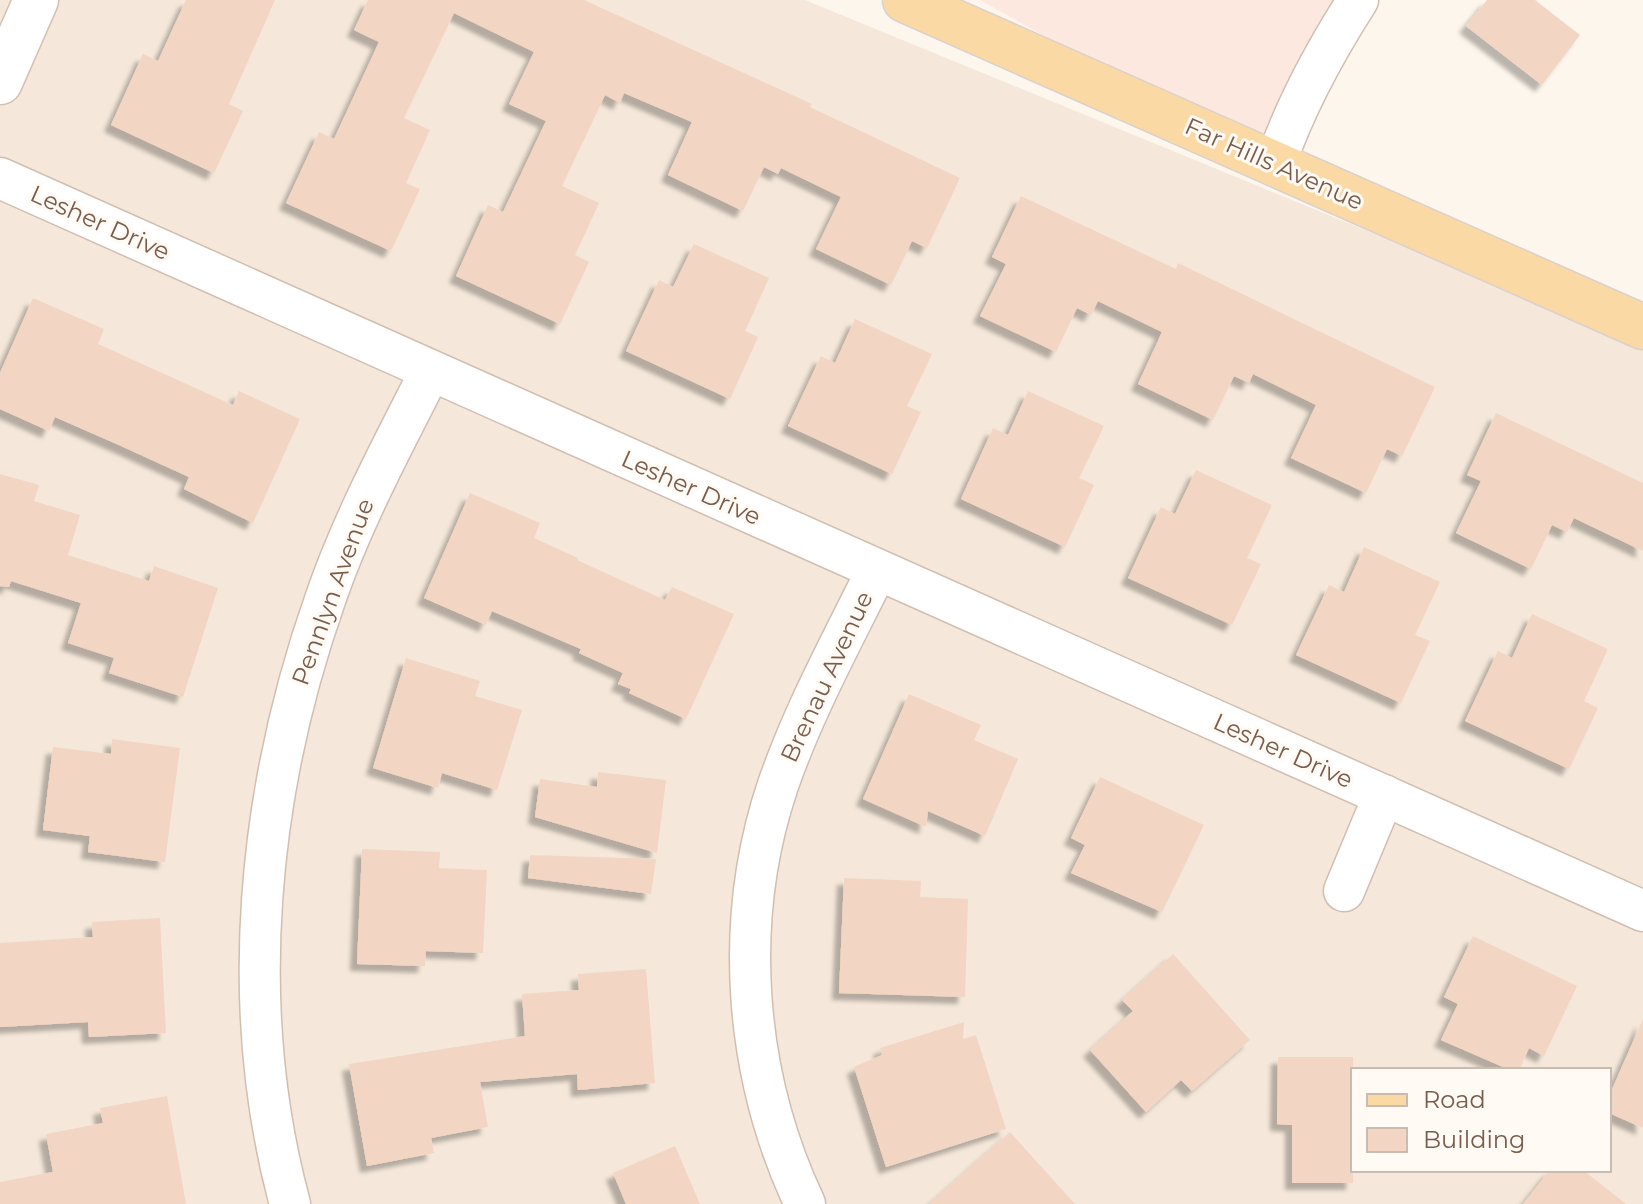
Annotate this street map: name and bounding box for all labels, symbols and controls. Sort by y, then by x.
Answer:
street label: Far Hills Avenue [1181,111,1368,216]
street label: Lesher Drive [26,179,174,266]
street label: Lesher Drive [617,444,765,531]
street label: Pennlyn Avenue [285,495,380,689]
street label: Brenau Avenue [774,587,879,767]
street label: Lesher Drive [1209,707,1357,794]
legend [1351,1068,1611,1172]
text: Road [1423,1085,1486,1114]
text: Building [1423,1125,1526,1154]

